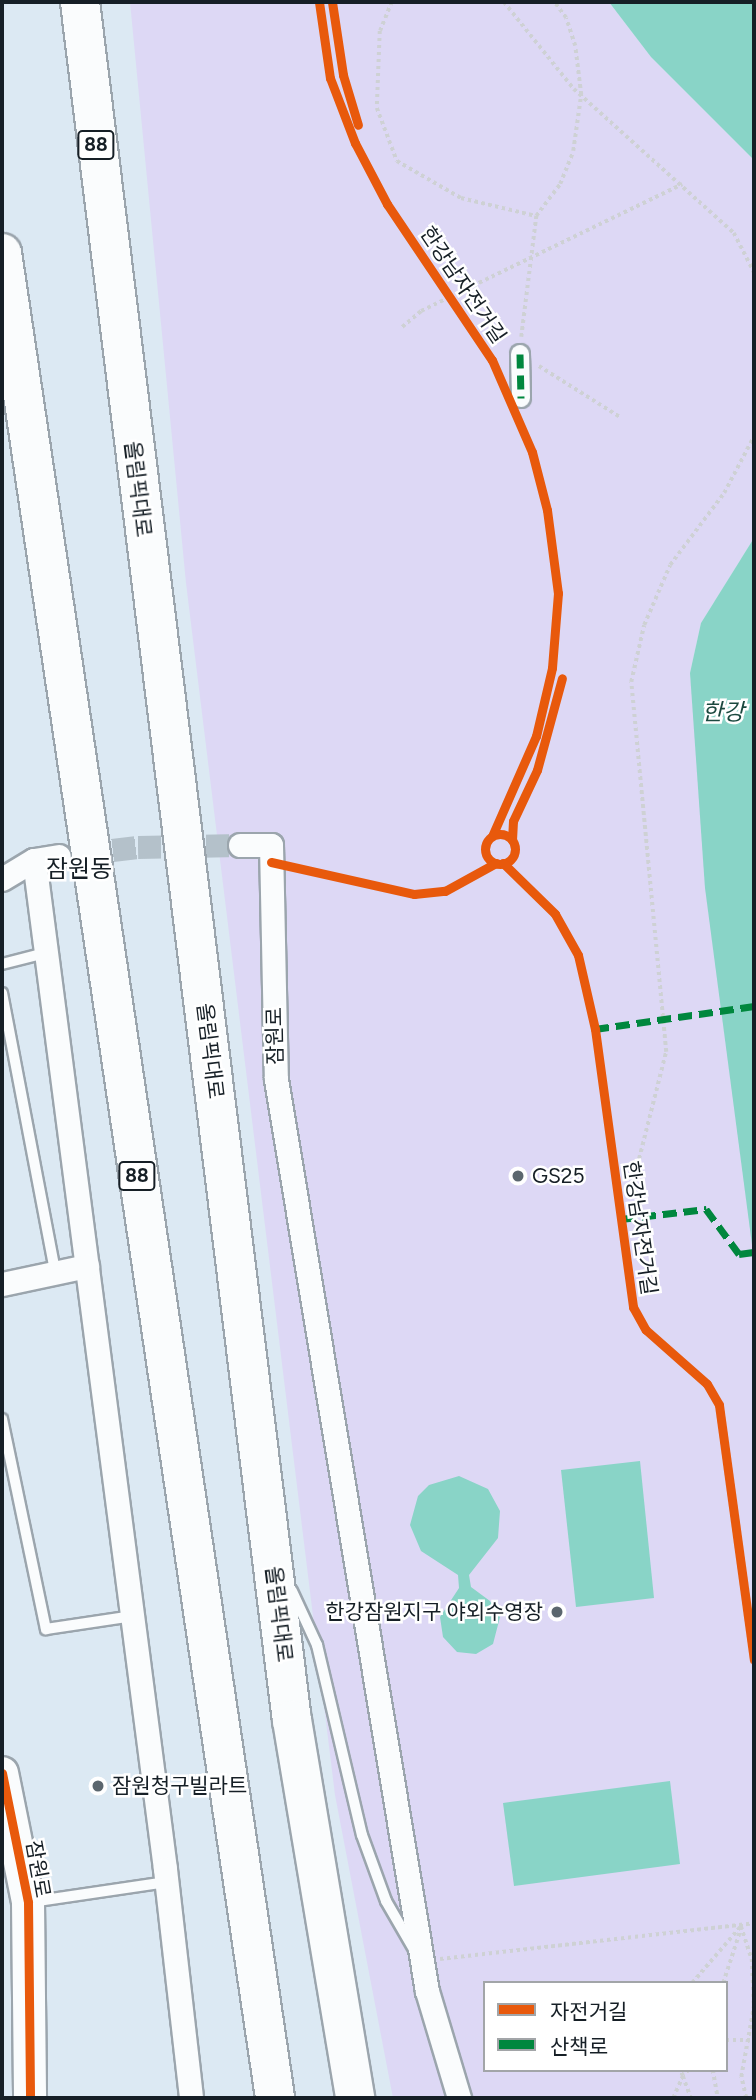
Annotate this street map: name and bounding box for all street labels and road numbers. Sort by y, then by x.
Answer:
road number: 88 [77,130,115,160]
street label: 한강남자전거길 [415,222,511,348]
street label: 올림픽대로 [120,440,156,538]
street label: 올림픽대로 [192,1002,228,1100]
street label: 잠원로 [262,1007,288,1065]
street label: 한강남자전거길 [618,1159,662,1297]
road number: 88 [118,1160,156,1192]
street label: 올림픽대로 [261,1565,297,1663]
street label: 잠원로 [21,1838,55,1900]

